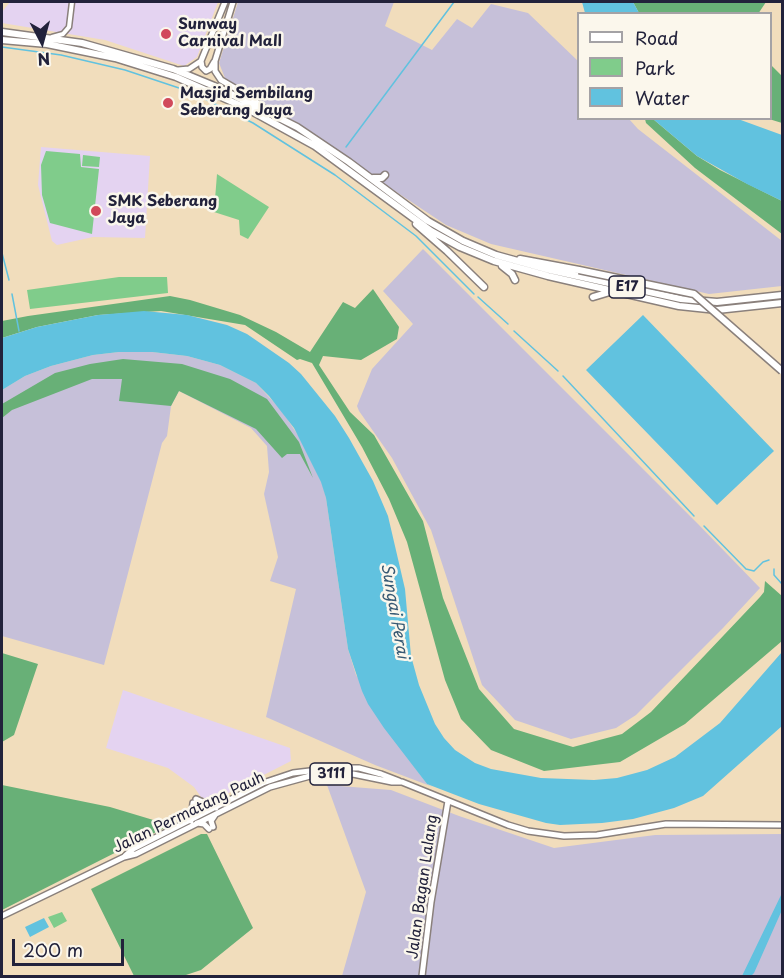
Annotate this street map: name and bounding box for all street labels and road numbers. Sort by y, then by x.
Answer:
road number: E17 [609,276,645,298]
road number: 3111 [310,763,352,785]
street label: Jalan Permatang Pauh [110,769,268,857]
street label: Jalan Bagan Lalang [404,814,442,960]

